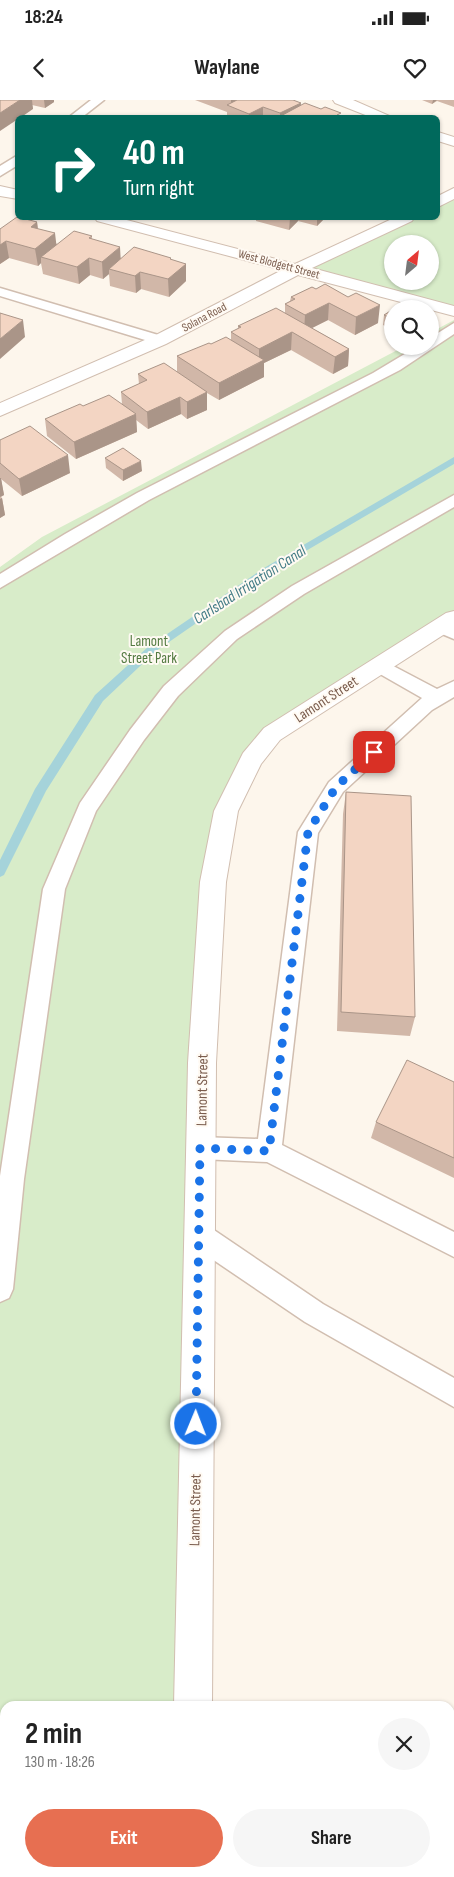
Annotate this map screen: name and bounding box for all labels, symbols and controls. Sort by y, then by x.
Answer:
text: 18:24 [25,6,63,29]
icon: back [25,54,53,82]
text: Waylane [194,54,260,81]
icon: heart [401,54,429,82]
text: 40 m [123,132,185,175]
icon: right [40,135,105,200]
text: Turn right [123,175,194,202]
north arrow [384,235,439,290]
map controls [384,235,439,355]
street label: West Blodgett Street [236,246,322,283]
street label: Solana Road [179,299,229,335]
button: search [384,300,439,355]
water label: Carlsbad Irrigation Canal [190,541,311,629]
park label: Lamont Street Park [121,632,177,668]
street label: Lamont Street [291,672,362,727]
pin [353,731,395,773]
icon: arrive [360,738,388,766]
street label: Lamont Street [192,1053,213,1126]
position arrow [169,1397,221,1449]
street label: Lamont Street [185,1473,206,1546]
text: 2 min [25,1716,82,1752]
button: close [378,1718,430,1770]
text: 130 m · 18:26 [25,1753,95,1772]
button: Exit [25,1809,223,1867]
button: Share [233,1809,430,1867]

